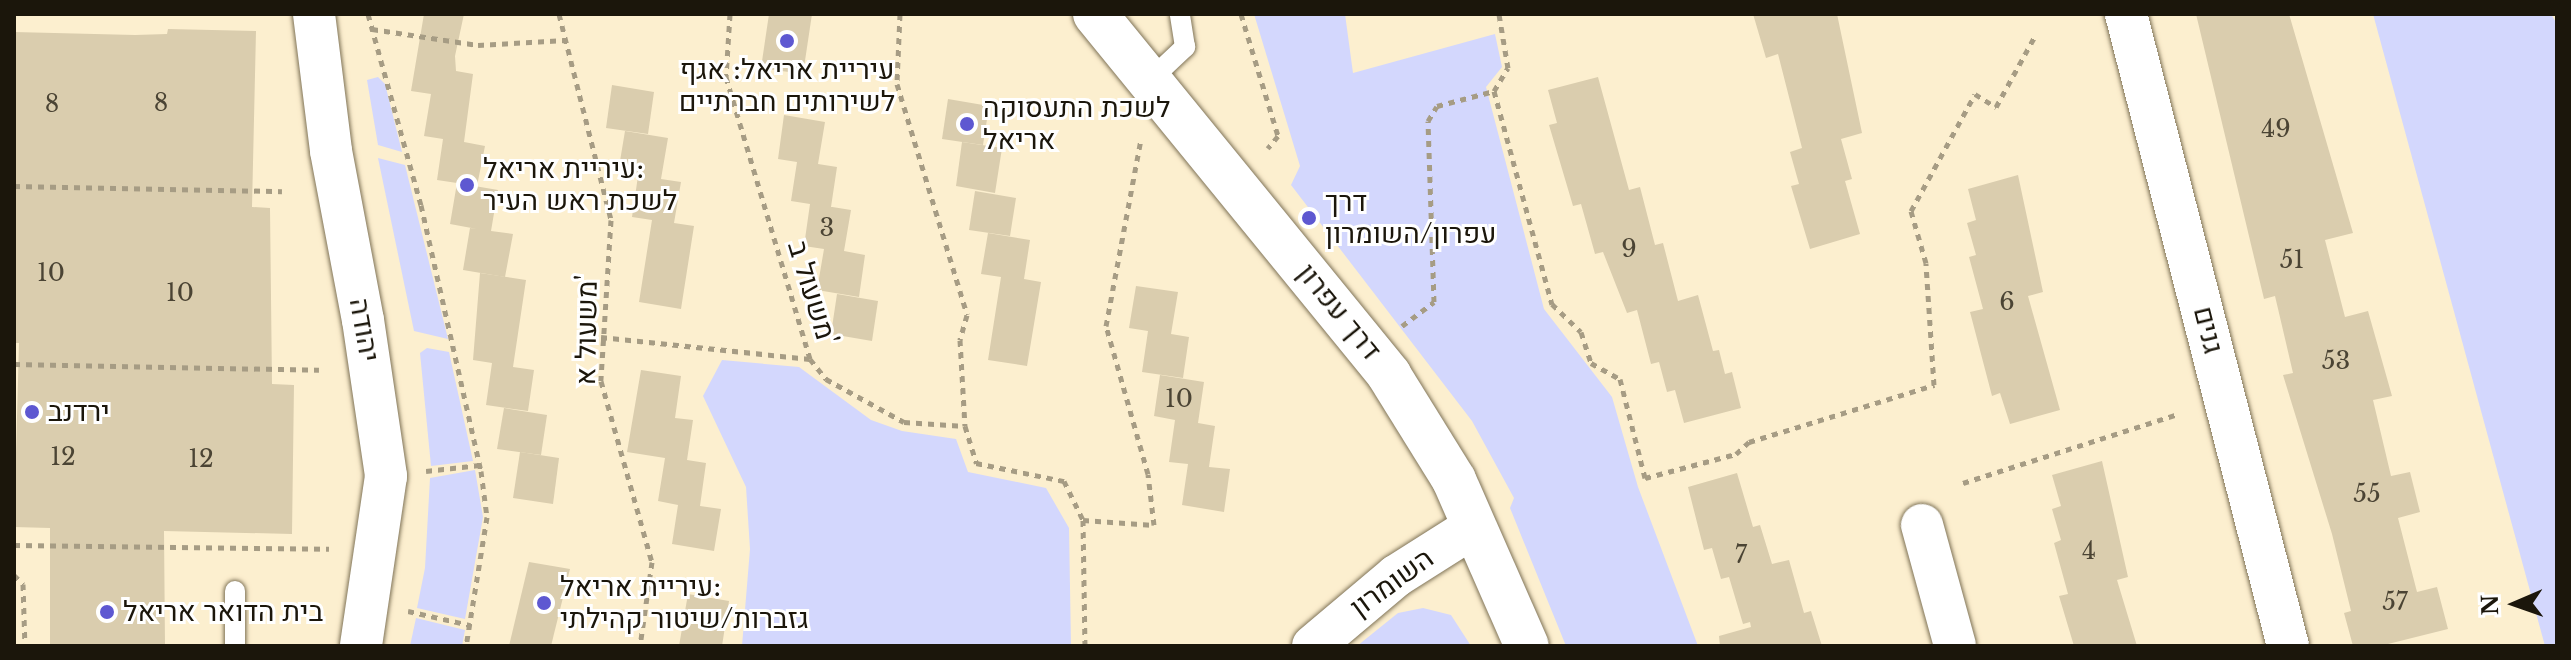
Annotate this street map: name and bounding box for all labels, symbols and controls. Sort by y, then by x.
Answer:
marker: עיריית אריאל: אגף לשירותים חברתיים [778,32,796,50]
place label: עיריית אריאל: אגף לשירותים חברתיים [679,53,895,119]
house number: 8 [154,89,168,117]
house number: 8 [45,90,59,118]
place label: לשכת התעסוקה אריאל [983,91,1170,157]
marker: לשכת התעסוקה אריאל [958,115,976,133]
house number: 49 [2261,115,2291,143]
place label: עיריית אריאל: לשכת ראש העיר [483,152,677,218]
marker: עיריית אריאל: לשכת ראש העיר [458,176,476,194]
place label: דרך עפרון/השומרון [1325,185,1496,251]
marker: דרך עפרון/השומרון [1300,209,1318,227]
house number: 3 [820,214,834,242]
house number: 9 [1621,235,1637,263]
street label: משעול ב' [780,237,844,349]
house number: 51 [2280,246,2304,274]
street label: דרך עפרון [1290,257,1388,367]
house number: 10 [37,259,65,287]
street label: משעול א' [569,274,605,386]
house number: 10 [166,279,194,307]
house number: 6 [1999,288,2015,316]
street label: יהודה [342,295,386,365]
street label: גנים [2186,303,2230,357]
house number: 53 [2322,347,2350,375]
house number: 10 [1165,385,1193,413]
place label: ירדנב [48,395,110,429]
marker: ירדנב [23,403,41,421]
house number: 12 [50,443,76,471]
house number: 12 [188,445,214,473]
house number: 55 [2353,480,2381,508]
house number: 4 [2082,537,2096,565]
house number: 7 [1735,541,1747,569]
street label: השומרון [1344,542,1440,624]
north arrow [2475,564,2555,644]
place label: עיריית אריאל: גזברות/שיטור קהילתי [560,570,808,636]
house number: 57 [2382,588,2408,616]
marker: עיריית אריאל: גזברות/שיטור קהילתי [535,594,553,612]
text: N [2477,594,2504,616]
place label: בית הדואר אריאל [123,595,323,629]
marker: בית הדואר אריאל [98,603,116,621]

